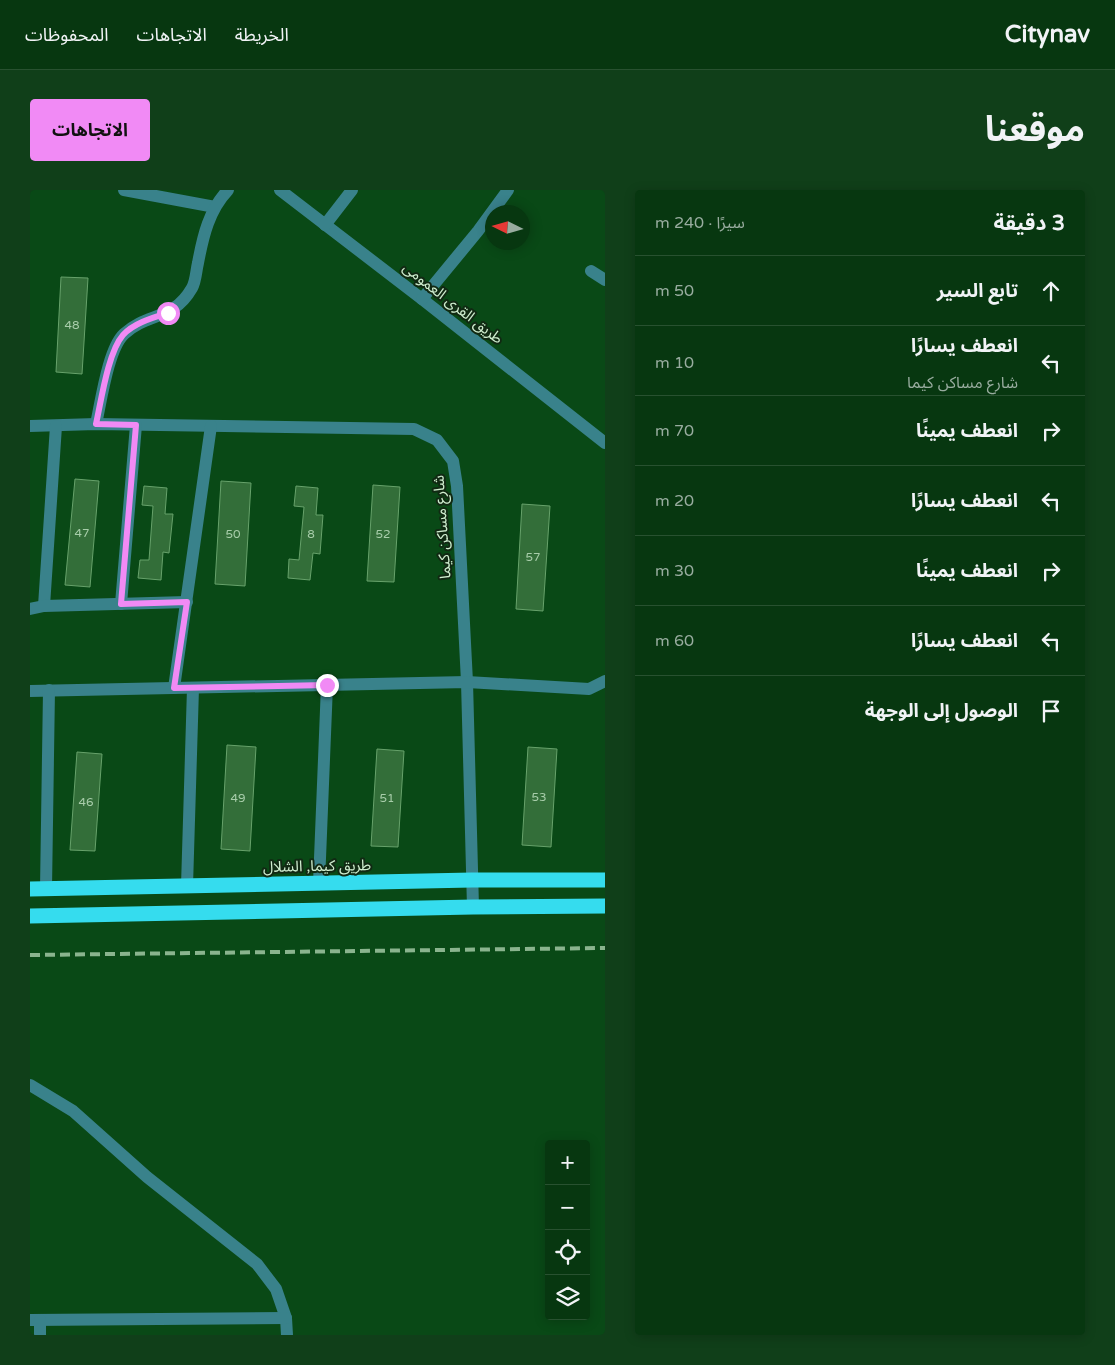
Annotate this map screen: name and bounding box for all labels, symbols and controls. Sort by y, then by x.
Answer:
text: Citynav [1005,20,1090,49]
text: المحفوظات [25,24,109,46]
text: الاتجاهات [137,24,207,46]
text: الخريطة [235,24,289,46]
button: الاتجاهات [30,99,150,161]
text: موقعنا [985,109,1085,151]
north arrow [485,205,530,250]
text: 3 دقيقة [994,211,1065,236]
text: سيرًا · 240 m [655,213,745,233]
street label: طريق القرى العمومى [399,258,507,349]
icon: ahead [1037,277,1065,305]
text: تابع السير [937,280,1018,302]
text: 50 m [655,281,694,301]
route start [157,302,180,325]
house number: 48 [64,318,80,332]
text: انعطف يسارًا [911,335,1018,357]
icon: left [1037,349,1065,377]
text: 10 m [655,353,694,373]
text: شارع مساكن كيما [907,373,1018,393]
icon: right [1037,417,1065,445]
text: انعطف يمينًا [916,420,1018,442]
text: 70 m [655,421,694,441]
street label: شارع مساكن كيما [429,474,458,579]
icon: left [1037,487,1065,515]
text: انعطف يسارًا [911,490,1018,512]
text: 20 m [655,491,694,511]
house number: 47 [74,526,90,540]
house number: 50 [225,527,241,541]
house number: 8 [307,527,315,541]
house number: 52 [375,527,391,541]
house number: 57 [525,550,541,564]
icon: right [1037,557,1065,585]
text: انعطف يمينًا [916,560,1018,582]
text: 30 m [655,561,694,581]
icon: left [1037,627,1065,655]
text: انعطف يسارًا [911,630,1018,652]
text: 60 m [655,631,694,651]
route end [316,674,339,697]
icon: arrive [1037,697,1065,725]
text: الوصول إلى الوجهة [865,700,1018,722]
house number: 53 [531,790,547,804]
house number: 49 [230,791,246,805]
house number: 51 [379,791,395,805]
house number: 46 [78,795,94,809]
street label: طريق كيما, الشلال [263,856,371,877]
map controls [545,1140,590,1320]
button: + [545,1140,590,1185]
button: − [545,1185,590,1230]
button: locate [545,1230,590,1275]
button: layers [545,1275,590,1320]

